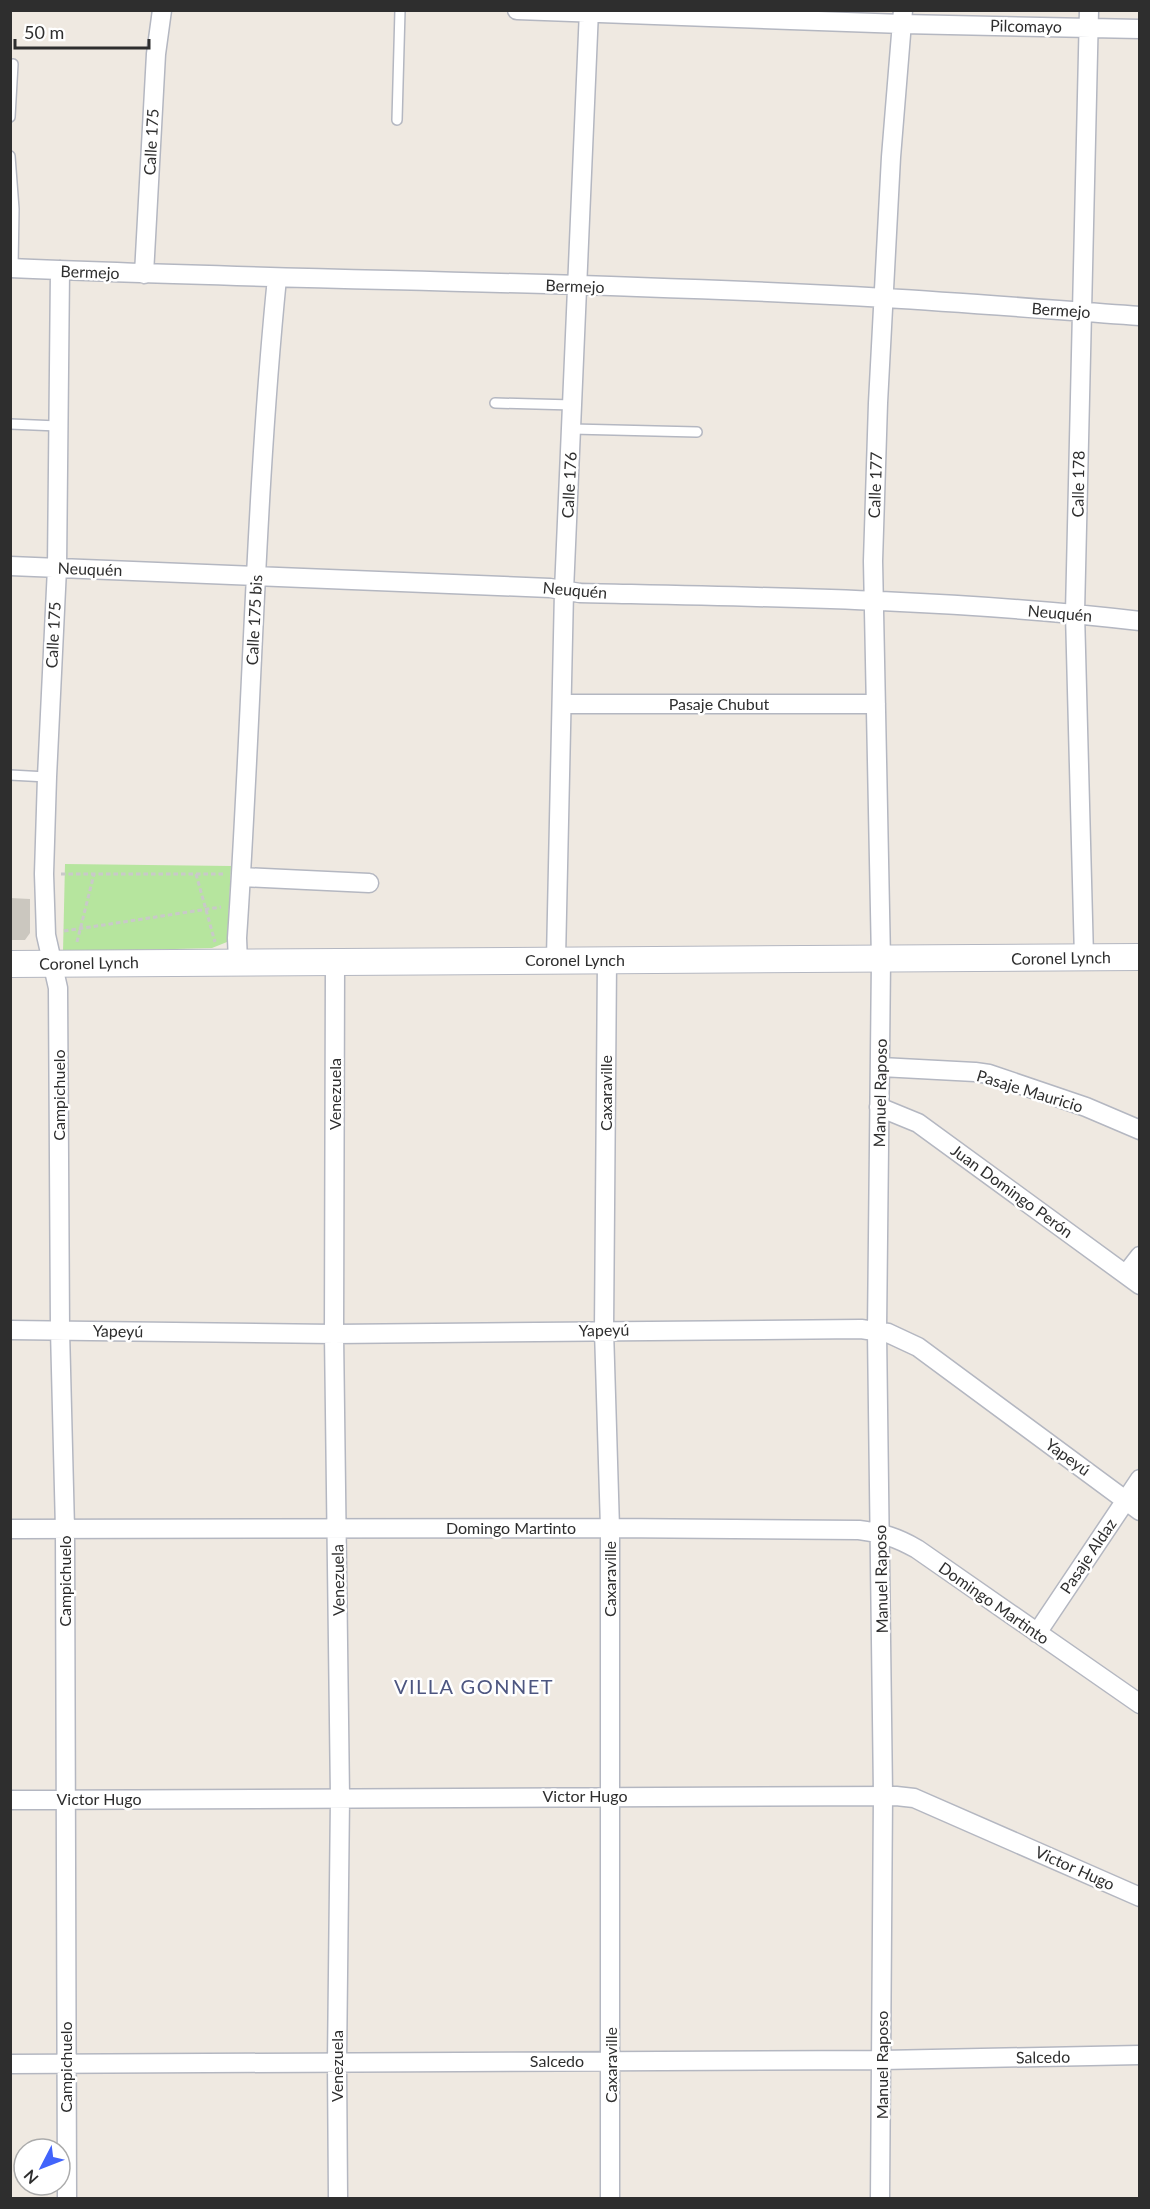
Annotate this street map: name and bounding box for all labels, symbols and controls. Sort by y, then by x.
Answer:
scale bar [15,12,148,50]
street label: Pilcomayo [990,15,1062,36]
text: 50 m [24,21,64,43]
street label: Calle 175 [139,108,162,176]
street label: Bermejo [60,261,120,282]
street label: Bermejo [545,275,605,296]
street label: Bermejo [1031,298,1091,321]
street label: Calle 176 [557,451,580,519]
street label: Calle 177 [864,451,885,519]
street label: Calle 178 [1067,451,1088,517]
street label: Neuquén [57,558,123,579]
street label: Calle 175 bis [242,574,265,666]
street label: Neuquén [542,577,608,602]
street label: Neuquén [1027,600,1093,625]
street label: Calle 175 [41,601,64,669]
street label: Pasaje Chubut [669,694,770,713]
street label: Coronel Lynch [1011,947,1111,968]
street label: Coronel Lynch [525,950,625,969]
street label: Coronel Lynch [39,952,139,973]
street label: Manuel Raposo [869,1039,890,1147]
street label: Campichuelo [49,1049,68,1141]
street label: Caxaraville [596,1055,615,1131]
street label: Venezuela [325,1058,344,1130]
street label: Pasaje Mauricio [975,1065,1086,1116]
street label: Juan Domingo Perón [948,1140,1077,1241]
street label: Yapeyú [579,1320,629,1339]
street label: Yapeyú [93,1321,143,1340]
street label: Yapeyú [1042,1434,1094,1479]
street label: Pasaje Aldaz [1055,1514,1120,1597]
street label: Domingo Martinto [446,1518,576,1537]
street label: Manuel Raposo [870,1525,891,1633]
street label: Campichuelo [55,1535,74,1627]
street label: Caxaraville [600,1541,619,1617]
street label: Venezuela [327,1544,348,1616]
street label: Domingo Martinto [935,1557,1053,1648]
district label: VILLA GONNET [394,1674,554,1698]
street label: Victor Hugo [543,1786,627,1805]
street label: Victor Hugo [57,1789,141,1808]
street label: Victor Hugo [1033,1842,1118,1893]
street label: Manuel Raposo [872,2011,891,2119]
street label: Campichuelo [56,2021,75,2113]
street label: Caxaraville [601,2027,620,2103]
street label: Venezuela [327,2030,346,2102]
street label: Salcedo [1016,2047,1070,2066]
street label: Salcedo [530,2051,584,2070]
north arrow [12,2137,72,2197]
text: N [19,2166,42,2188]

